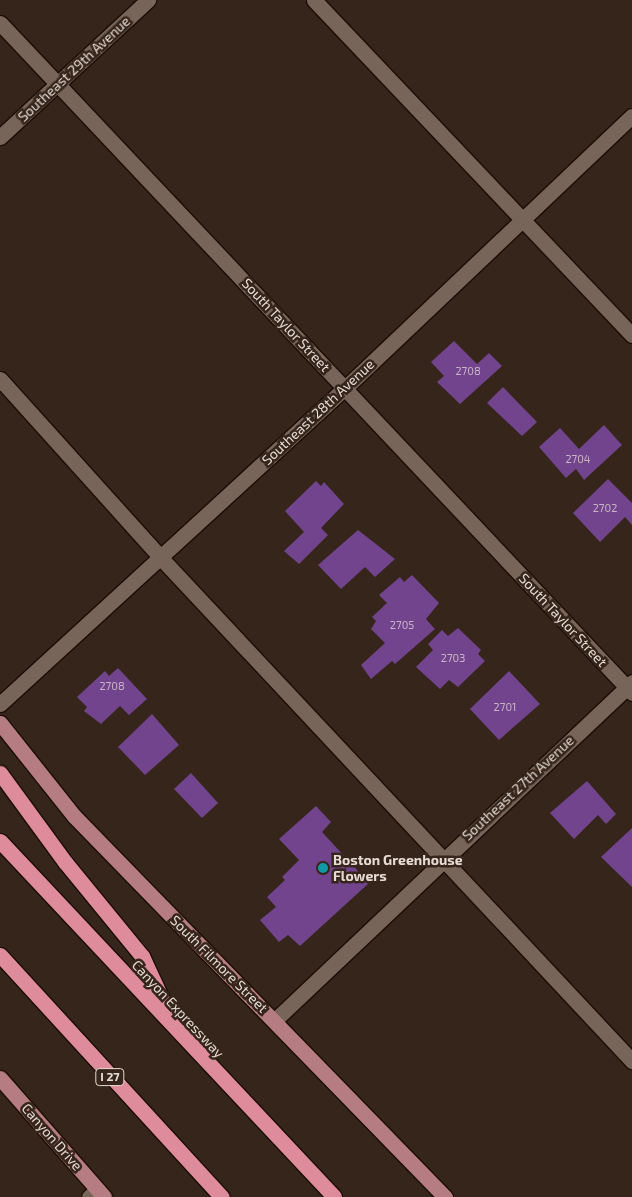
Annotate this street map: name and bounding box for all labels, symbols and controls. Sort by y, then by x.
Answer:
street label: Southeast 29th Avenue [14,13,134,125]
street label: South Taylor Street [238,275,334,375]
street label: Southeast 28th Avenue [258,355,378,469]
house number: 2708 [455,364,481,378]
house number: 2704 [565,452,591,466]
house number: 2702 [593,501,617,515]
street label: South Taylor Street [515,570,611,670]
house number: 2705 [390,618,414,632]
house number: 2703 [441,651,465,665]
house number: 2708 [99,679,125,693]
house number: 2701 [494,700,516,714]
street label: Southeast 27th Avenue [459,732,577,844]
place label: Boston Greenhouse Flowers [333,852,463,884]
marker: Boston Greenhouse Flowers [317,862,329,874]
street label: South Filmore Street [167,912,271,1016]
street label: Canyon Expressway [128,957,228,1061]
road number: I 27 [95,1068,125,1086]
street label: Canyon Drive [18,1100,86,1174]

